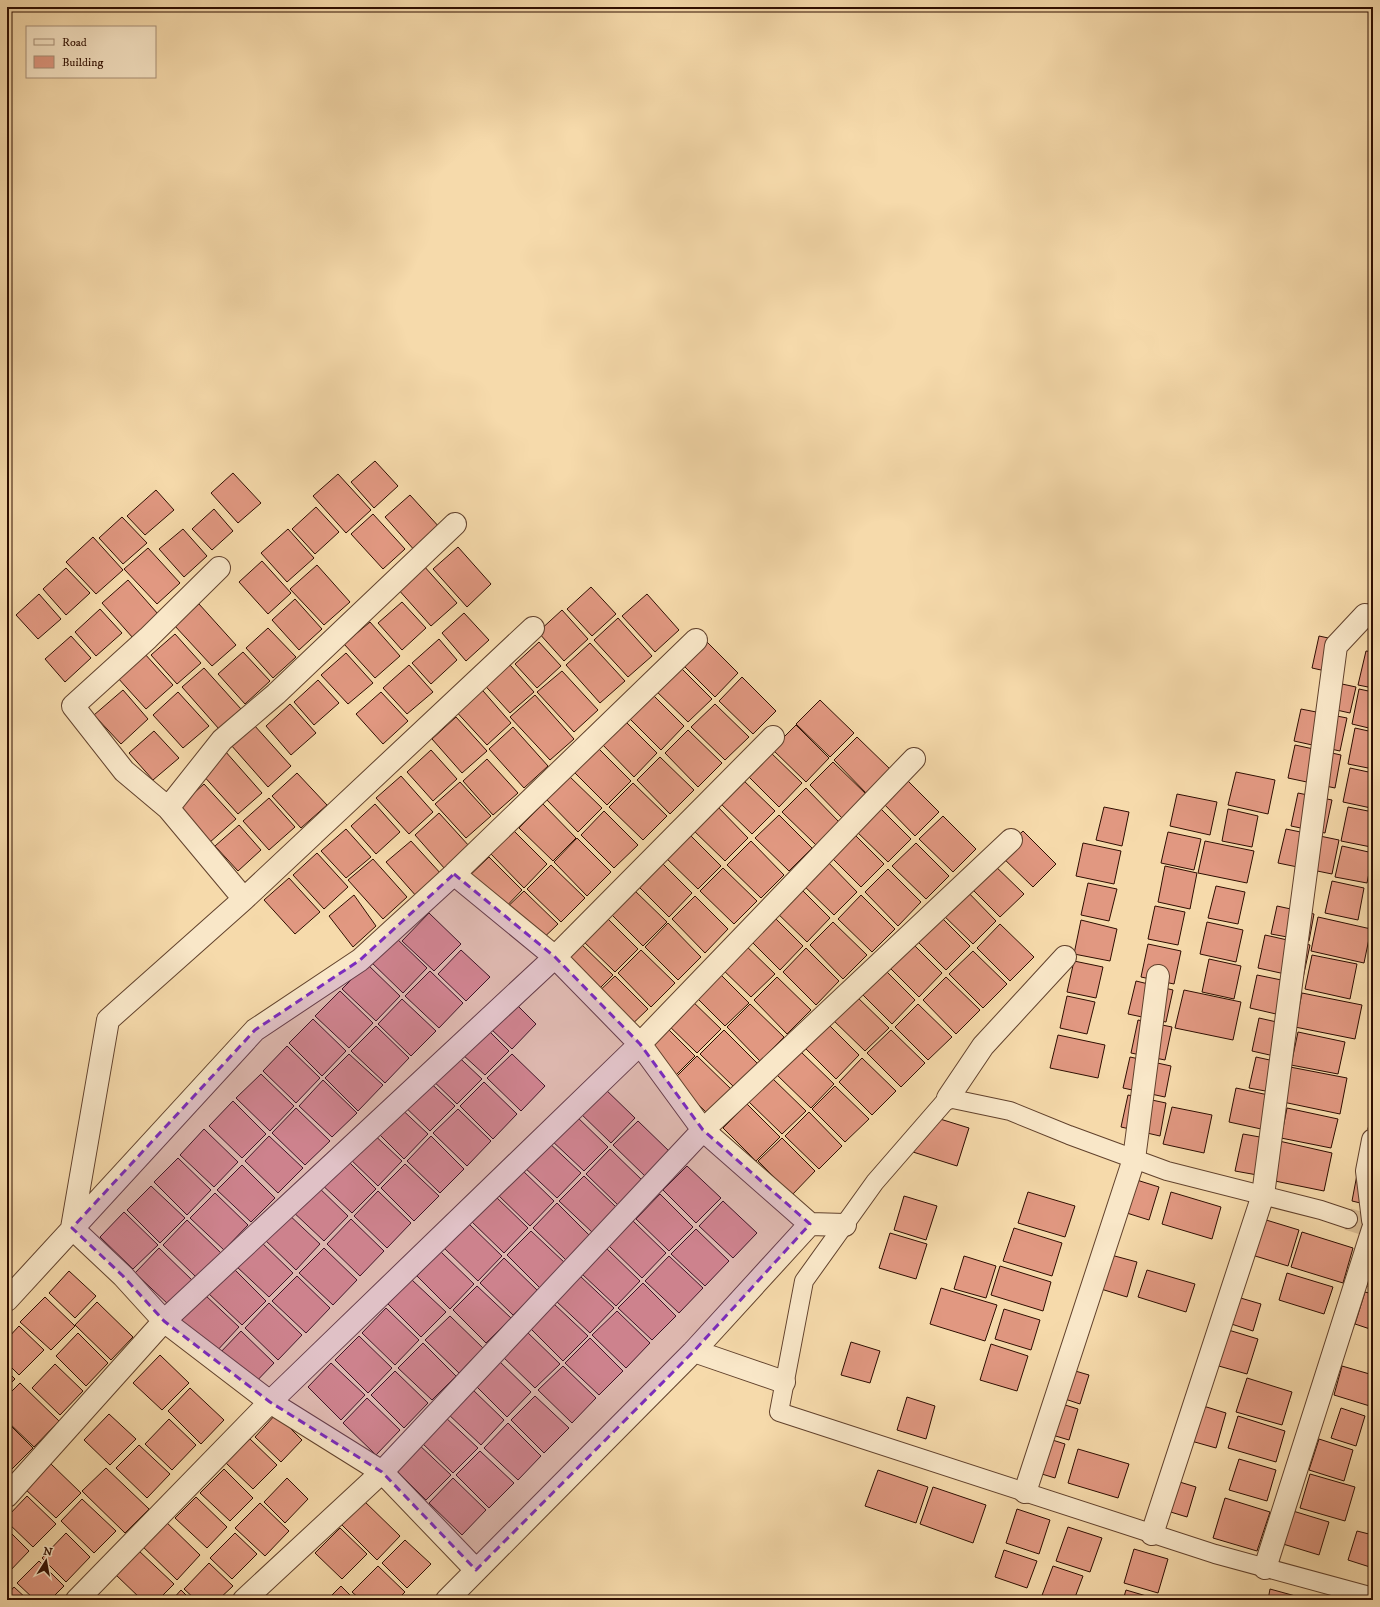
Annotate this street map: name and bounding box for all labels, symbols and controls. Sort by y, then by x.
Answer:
legend [26,26,156,78]
text: Road [62,35,87,50]
text: Building [62,55,103,70]
north arrow [26,1541,66,1581]
text: N [42,1544,53,1560]

